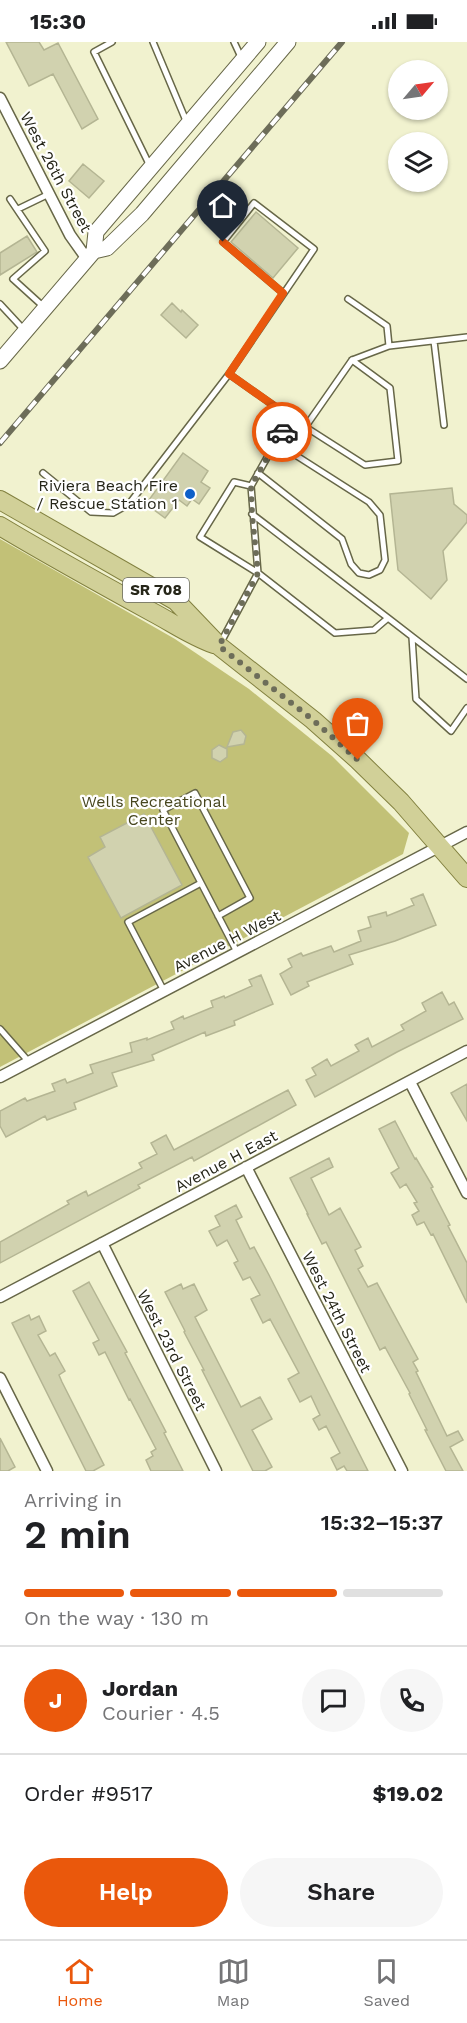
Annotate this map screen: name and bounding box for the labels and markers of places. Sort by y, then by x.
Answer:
pin [197,180,248,242]
place label: Riviera Beach Fire / Rescue Station 1 [36,476,178,513]
marker: Riviera Beach Fire / Rescue Station 1 [183,487,197,501]
pin [332,698,383,760]

